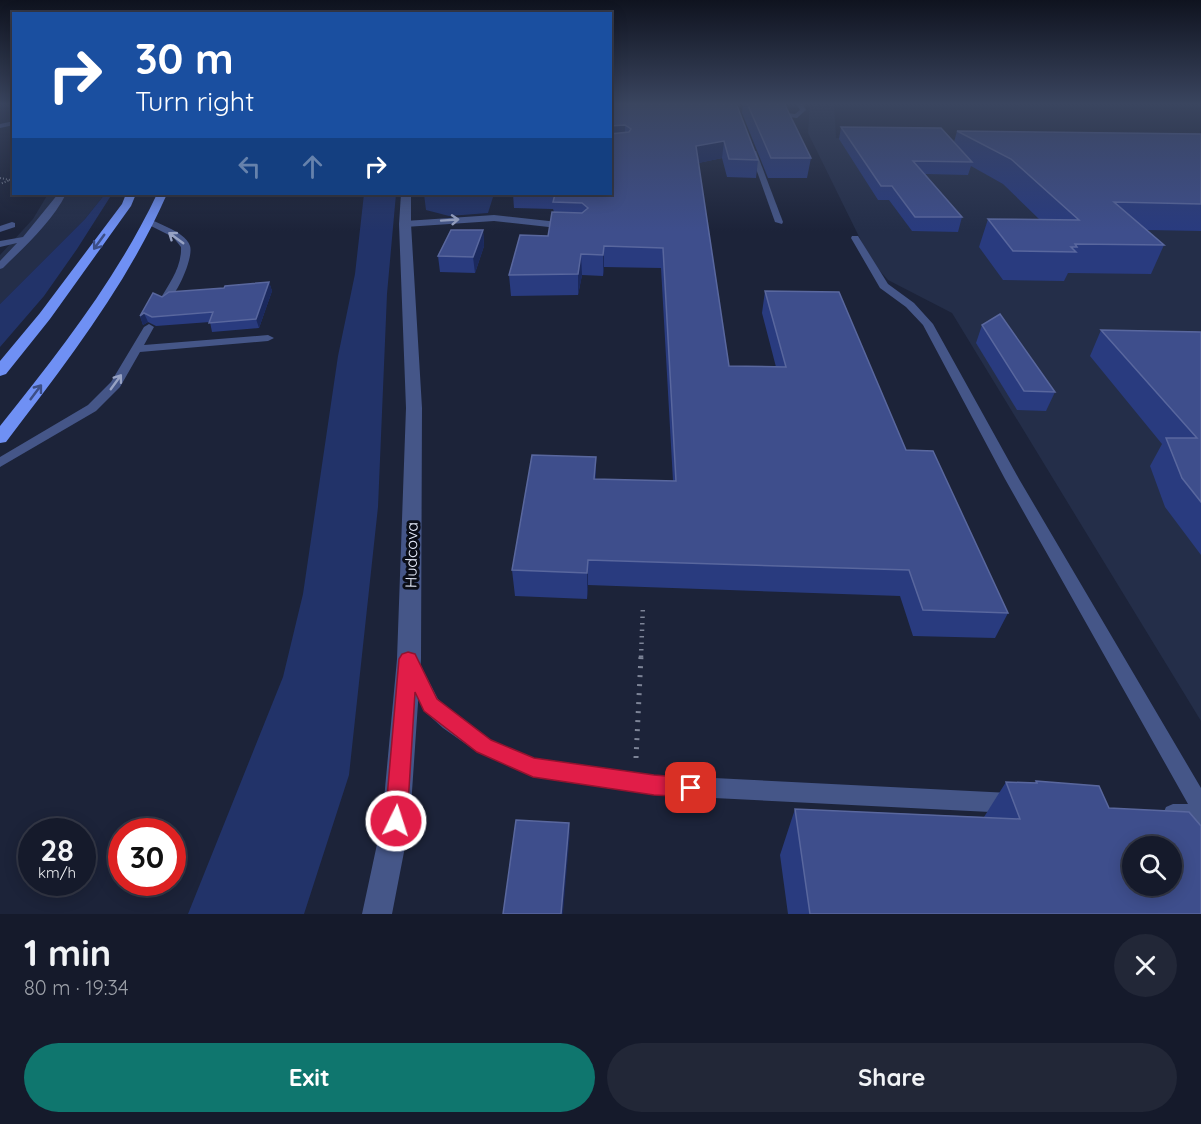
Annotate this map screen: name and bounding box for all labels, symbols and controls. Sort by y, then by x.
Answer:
text: 30 m [135,32,234,85]
icon: right [36,36,114,114]
text: Turn right [135,84,254,118]
icon: left [233,150,266,183]
icon: ahead [296,150,329,183]
icon: right [359,150,392,183]
one-way arrow [439,215,459,226]
one-way arrow [168,232,185,245]
one-way arrow [93,234,105,250]
one-way arrow [110,375,122,391]
one-way arrow [29,384,42,400]
street label: Hudcova [400,522,422,588]
pin [665,762,716,813]
icon: arrive [674,771,707,804]
position arrow [364,789,428,853]
speed limit sign: 30 [108,818,186,896]
text: 28 [40,831,74,869]
map controls [1122,836,1182,896]
button: search [1122,836,1182,896]
text: km/h [38,863,76,882]
text: 1 min [24,930,111,975]
button: close [1114,934,1177,997]
text: 80 m · 19:34 [24,975,129,1000]
button: Exit [24,1043,595,1112]
button: Share [607,1043,1177,1112]

